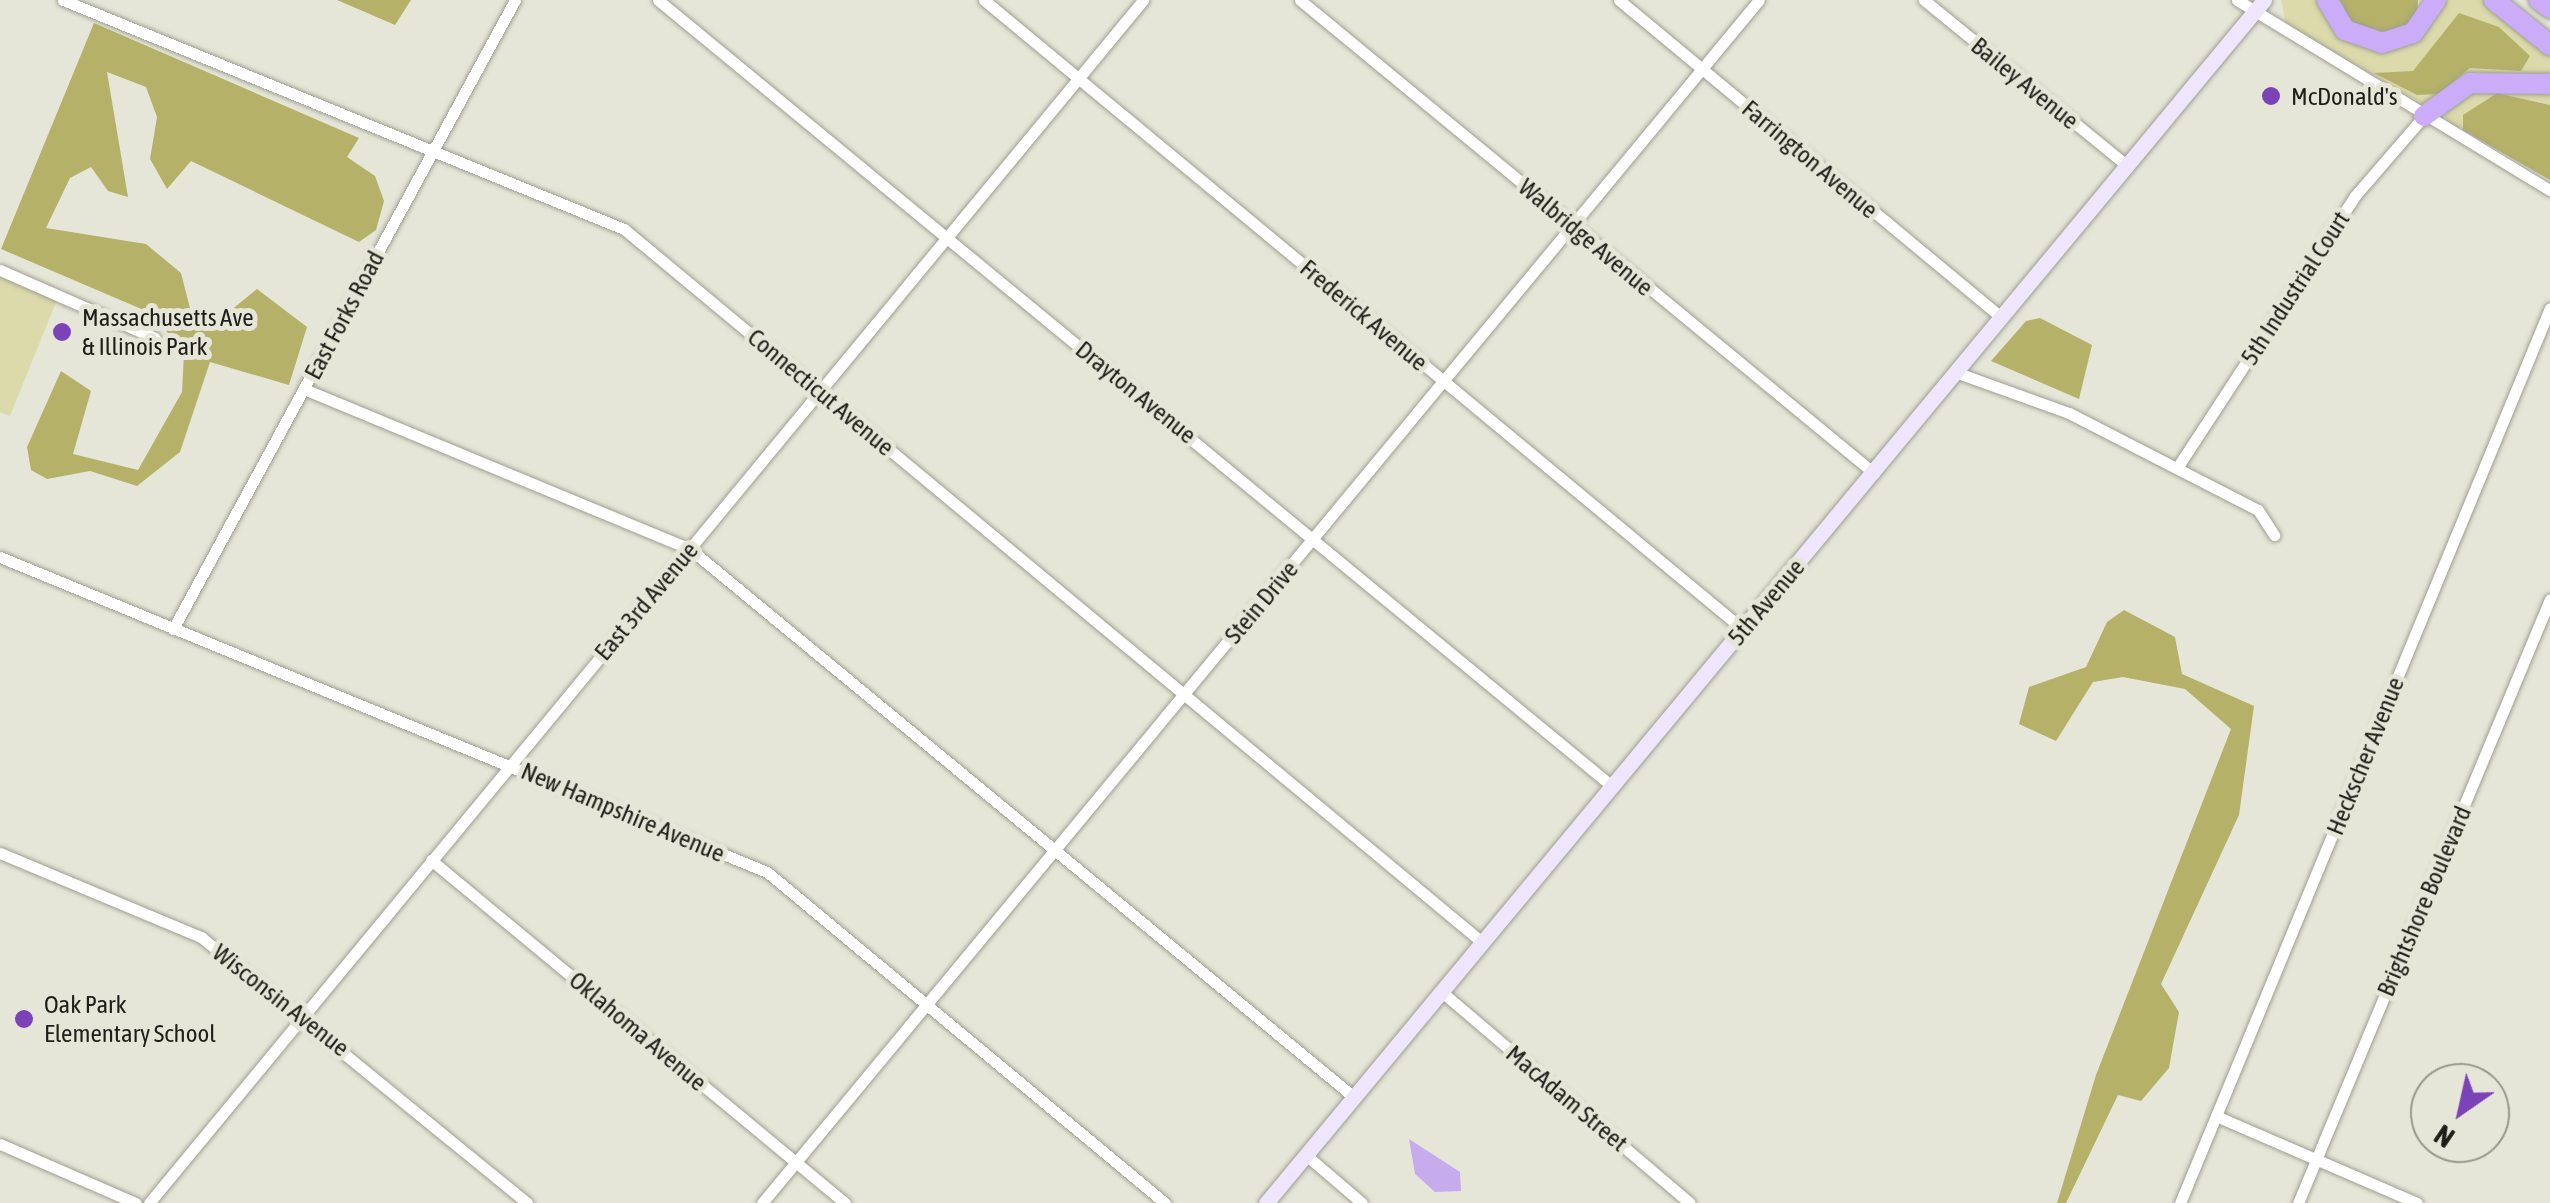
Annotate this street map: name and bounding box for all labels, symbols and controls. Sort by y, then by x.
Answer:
street label: Bailey Avenue [1965,31,2085,135]
place label: McDonald's [2291,81,2398,111]
marker: McDonald's [2260,85,2282,107]
street label: Farrington Avenue [1736,94,1884,224]
street label: Walbridge Avenue [1513,172,1659,302]
street label: 5th Industrial Court [2234,206,2356,370]
street label: East Forks Road [298,246,390,384]
street label: Frederick Avenue [1294,253,1434,377]
place label: Massachusetts Ave & Illinois Park [82,303,254,362]
marker: Massachusetts Ave & Illinois Park [51,321,73,343]
street label: Connecticut Avenue [742,322,900,462]
street label: Drayton Avenue [1070,334,1202,450]
street label: East 3rd Avenue [588,536,704,666]
street label: 5th Avenue [1721,553,1811,651]
street label: Stein Drive [1218,555,1304,649]
street label: Heckscher Avenue [2320,673,2410,839]
street label: New Hampshire Avenue [517,756,729,868]
street label: Brightshore Boulevard [2370,801,2478,1001]
street label: Wisconsin Avenue [207,937,355,1063]
street label: Oklahoma Avenue [563,965,713,1097]
place label: Oak Park Elementary School [44,990,216,1049]
marker: Oak Park Elementary School [13,1008,35,1030]
street label: MacAdam Street [1500,1038,1634,1158]
north arrow [2410,1063,2510,1163]
text: N [2429,1118,2460,1154]

